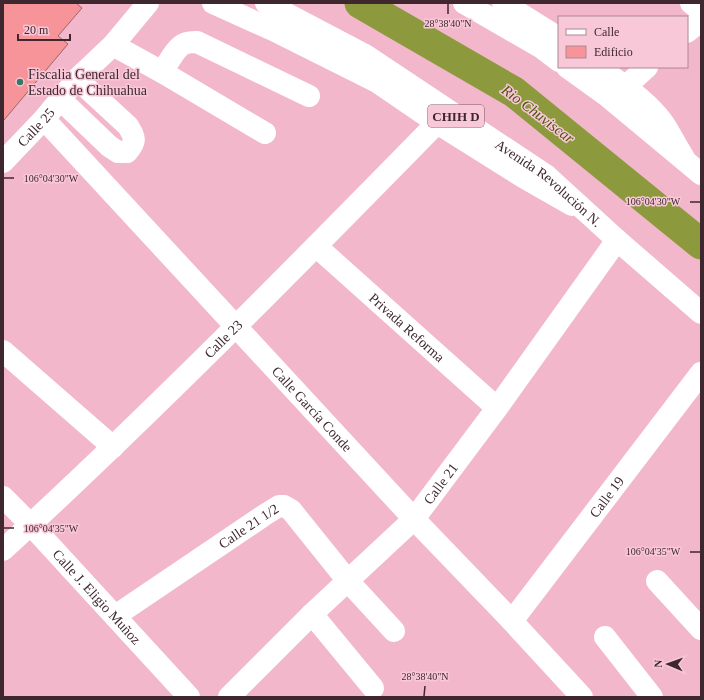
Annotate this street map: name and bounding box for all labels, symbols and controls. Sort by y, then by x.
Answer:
scale bar [18,16,70,42]
legend [558,16,688,68]
text: 28°38'40"N [424,18,472,29]
text: 20 m [24,23,49,37]
text: Calle [594,25,619,39]
text: Edificio [594,45,633,59]
place label: Fiscalia General del Estado de Chihuahua [28,67,148,98]
marker: Fiscalia General del Estado de Chihuahua [15,77,25,87]
water label: Rio Chuviscar [498,81,577,146]
street label: Calle 25 [15,105,58,150]
road number: CHIH D [428,105,484,127]
street label: Avenida Revolución N. [492,137,604,230]
text: 106°04'30"W [24,173,79,184]
text: 106°04'30"W [626,196,681,207]
street label: Privada Reforma [366,290,448,366]
street label: Calle 23 [202,317,246,361]
street label: Calle García Conde [269,364,355,455]
street label: Calle 21 [421,461,461,507]
street label: Calle 19 [587,474,627,520]
street label: Calle 21 1/2 [216,501,281,552]
text: 106°04'35"W [24,523,79,534]
text: 106°04'35"W [626,546,681,557]
street label: Calle J. Eligio Muñoz [49,547,144,647]
north arrow [648,644,688,684]
text: N [652,659,664,668]
text: 28°38'40"N [401,671,449,682]

